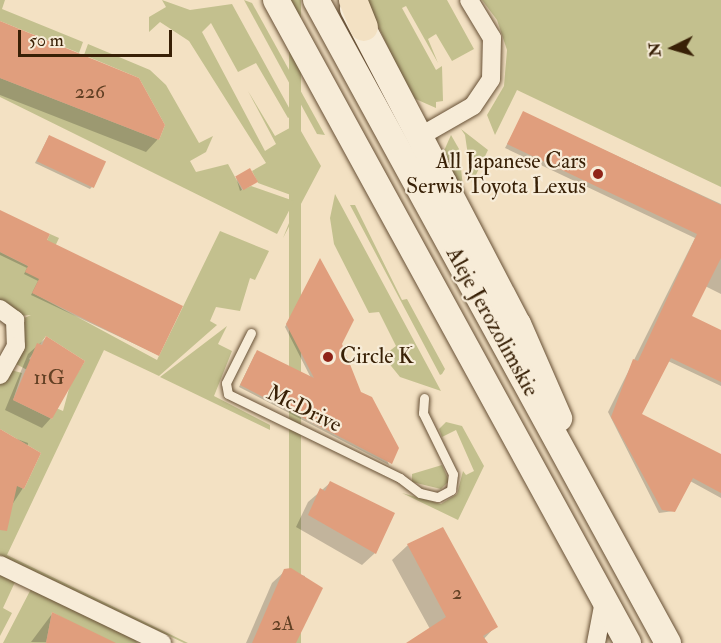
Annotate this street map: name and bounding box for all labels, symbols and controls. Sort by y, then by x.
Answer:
scale bar [21,18,176,56]
north arrow [643,18,703,78]
text: 50 m [29,29,64,52]
text: N [644,42,666,58]
house number: 226 [75,79,105,103]
place label: All Japanese Cars Serwis Toyota Lexus [406,148,586,200]
marker: All Japanese Cars Serwis Toyota Lexus [591,167,605,181]
street label: Aleje Jerozolimskie [440,243,544,401]
place label: Circle K [340,344,414,370]
marker: Circle K [321,350,335,364]
house number: 11G [33,365,65,389]
street label: McDrive [262,380,346,438]
house number: 2 [452,580,462,604]
house number: 2A [272,611,294,635]

